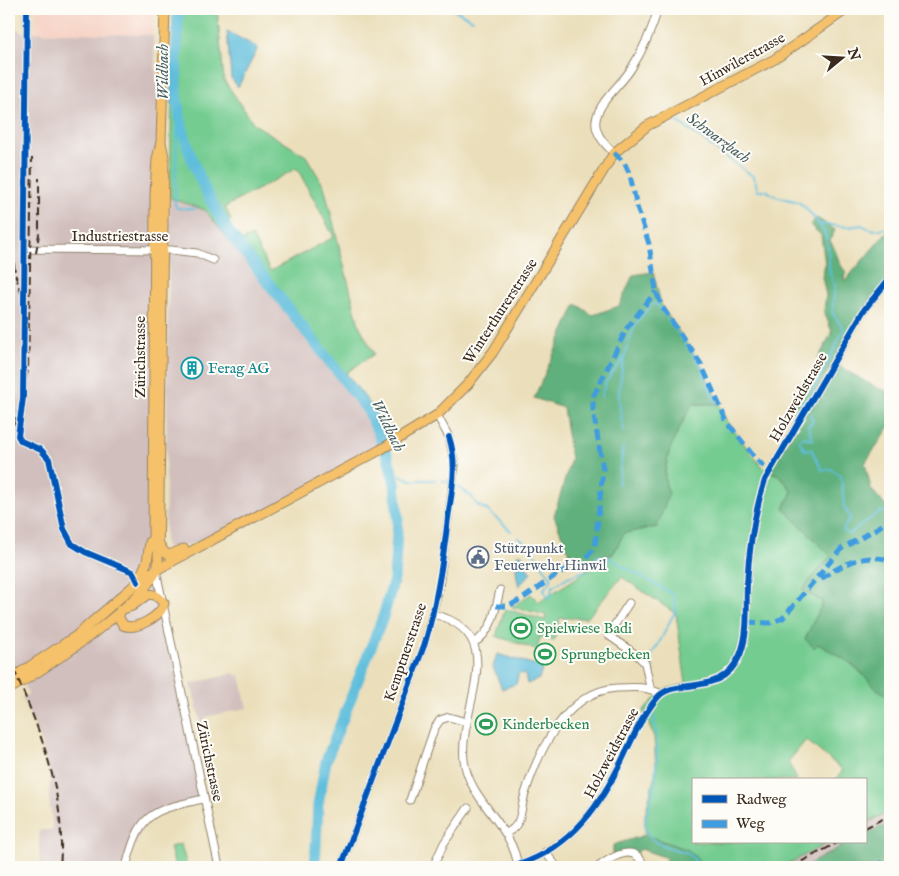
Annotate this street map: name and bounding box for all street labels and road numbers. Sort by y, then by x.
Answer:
street label: Hinwilerstrasse [696,28,788,91]
street label: Industriestrasse [72,227,169,246]
street label: Winterthurerstrasse [459,255,542,368]
street label: Zürichstrasse [131,316,150,398]
street label: Holzweidstrasse [765,349,832,445]
street label: Kemptnerstrasse [380,600,431,704]
street label: Holzweidstrasse [580,704,643,802]
street label: Zürichstrasse [192,719,227,803]

